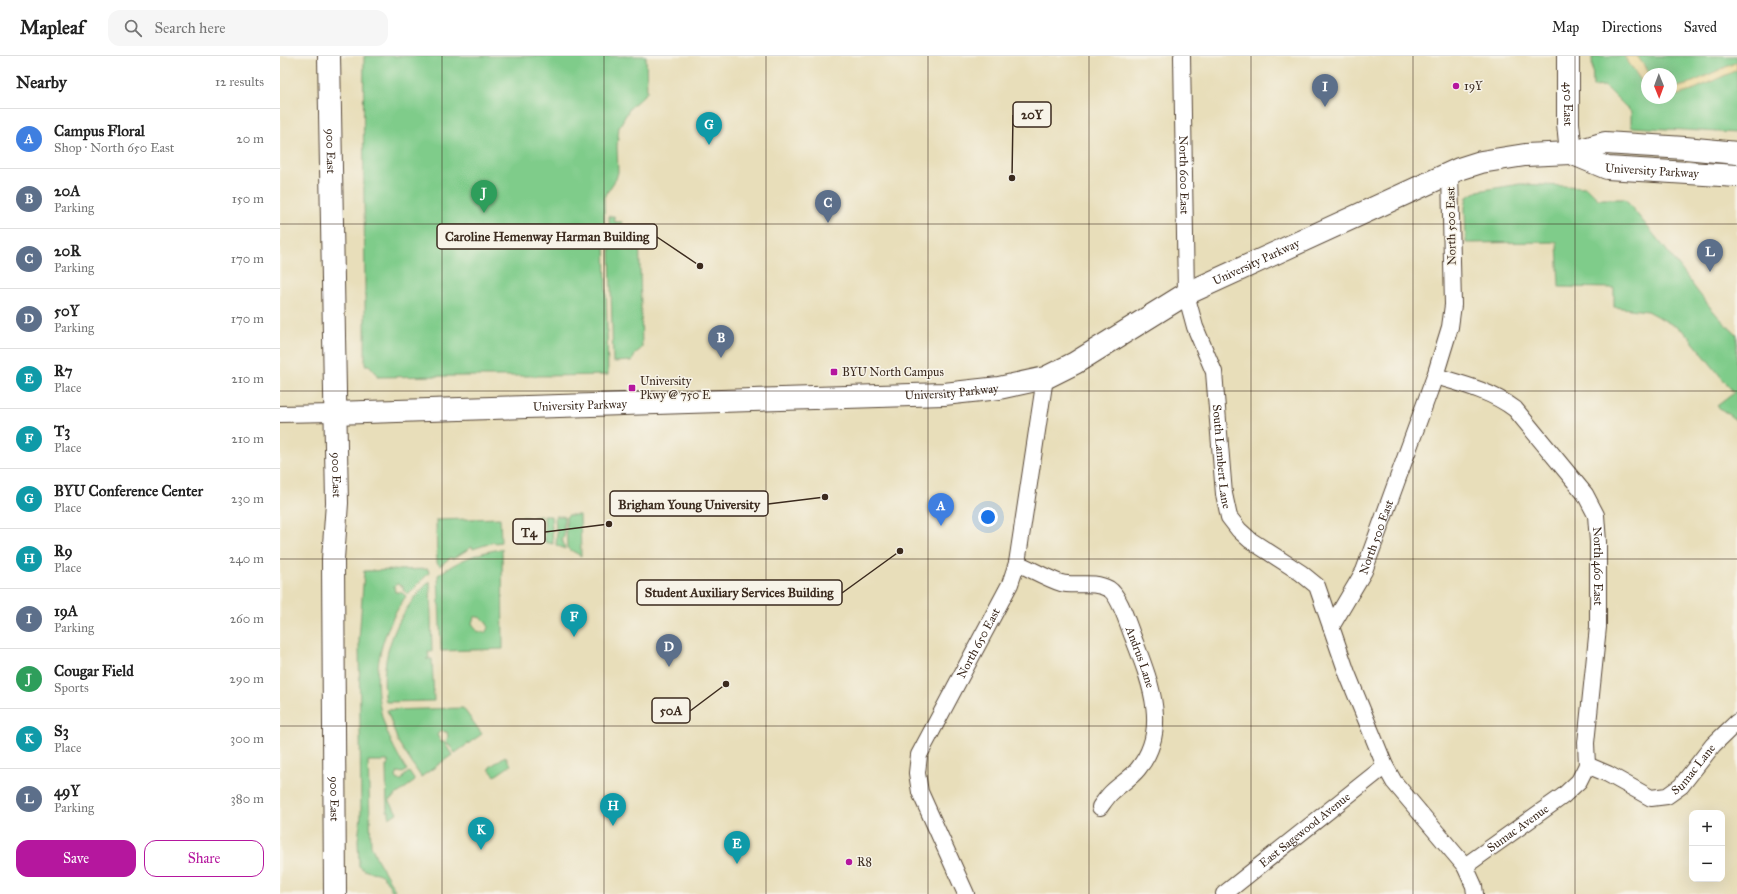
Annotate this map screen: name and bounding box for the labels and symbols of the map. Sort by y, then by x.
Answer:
north arrow [1641,68,1677,104]
pin: I [1312,74,1338,107]
place label: 19Y [1464,79,1483,93]
marker: 19Y [1451,81,1461,91]
street label: 450 East [1561,82,1575,128]
callout: 20Y [1013,102,1051,127]
text: 20Y [1021,107,1044,123]
pin: G [696,112,722,145]
street label: 900 East [323,128,338,175]
street label: North 600 East [1176,135,1192,215]
street label: University Parkway [1604,161,1700,181]
pin: J [471,180,497,213]
street label: North 500 East [1443,186,1459,265]
pin: C [815,190,841,223]
callout: Caroline Hemenway Harman Building [437,224,657,249]
text: Caroline Hemenway Harman Building [445,229,650,245]
street label: University Parkway [1210,236,1302,288]
pin: L [1697,239,1723,272]
pin: B [708,325,734,358]
place label: BYU North Campus [842,365,944,379]
marker: BYU North Campus [829,367,839,377]
place label: University Pkwy @ 750 E [640,374,711,402]
street label: University Parkway [904,381,1000,402]
marker: University Pkwy @ 750 E [627,383,637,393]
street label: University Parkway [533,397,628,414]
street label: South Lambert Lane [1210,404,1234,510]
street label: 900 East [329,452,344,498]
callout: Brigham Young University [610,491,768,516]
pin: A [928,493,954,526]
text: Brigham Young University [618,497,761,513]
street label: North 500 East [1356,497,1397,576]
your location [978,507,998,527]
callout: T4 [513,519,545,544]
text: T4 [520,525,538,541]
street label: North 460 East [1590,526,1605,606]
callout: Student Auxiliary Services Building [637,580,842,605]
text: Student Auxiliary Services Building [645,585,834,601]
pin: F [561,604,587,637]
street label: North 650 East [954,605,1003,681]
street label: Andrus Lane [1122,624,1157,689]
pin: D [656,634,682,667]
callout: 50A [652,698,690,723]
text: 50A [660,703,682,719]
street label: Sumac Lane [1669,741,1718,798]
street label: 900 East [327,776,342,822]
street label: East Sagewood Avenue [1256,789,1353,870]
pin: H [600,793,626,826]
street label: Sumac Avenue [1484,802,1551,855]
pin: K [468,817,494,850]
pin: E [724,831,750,864]
place label: R8 [857,855,872,869]
marker: R8 [844,857,854,867]

